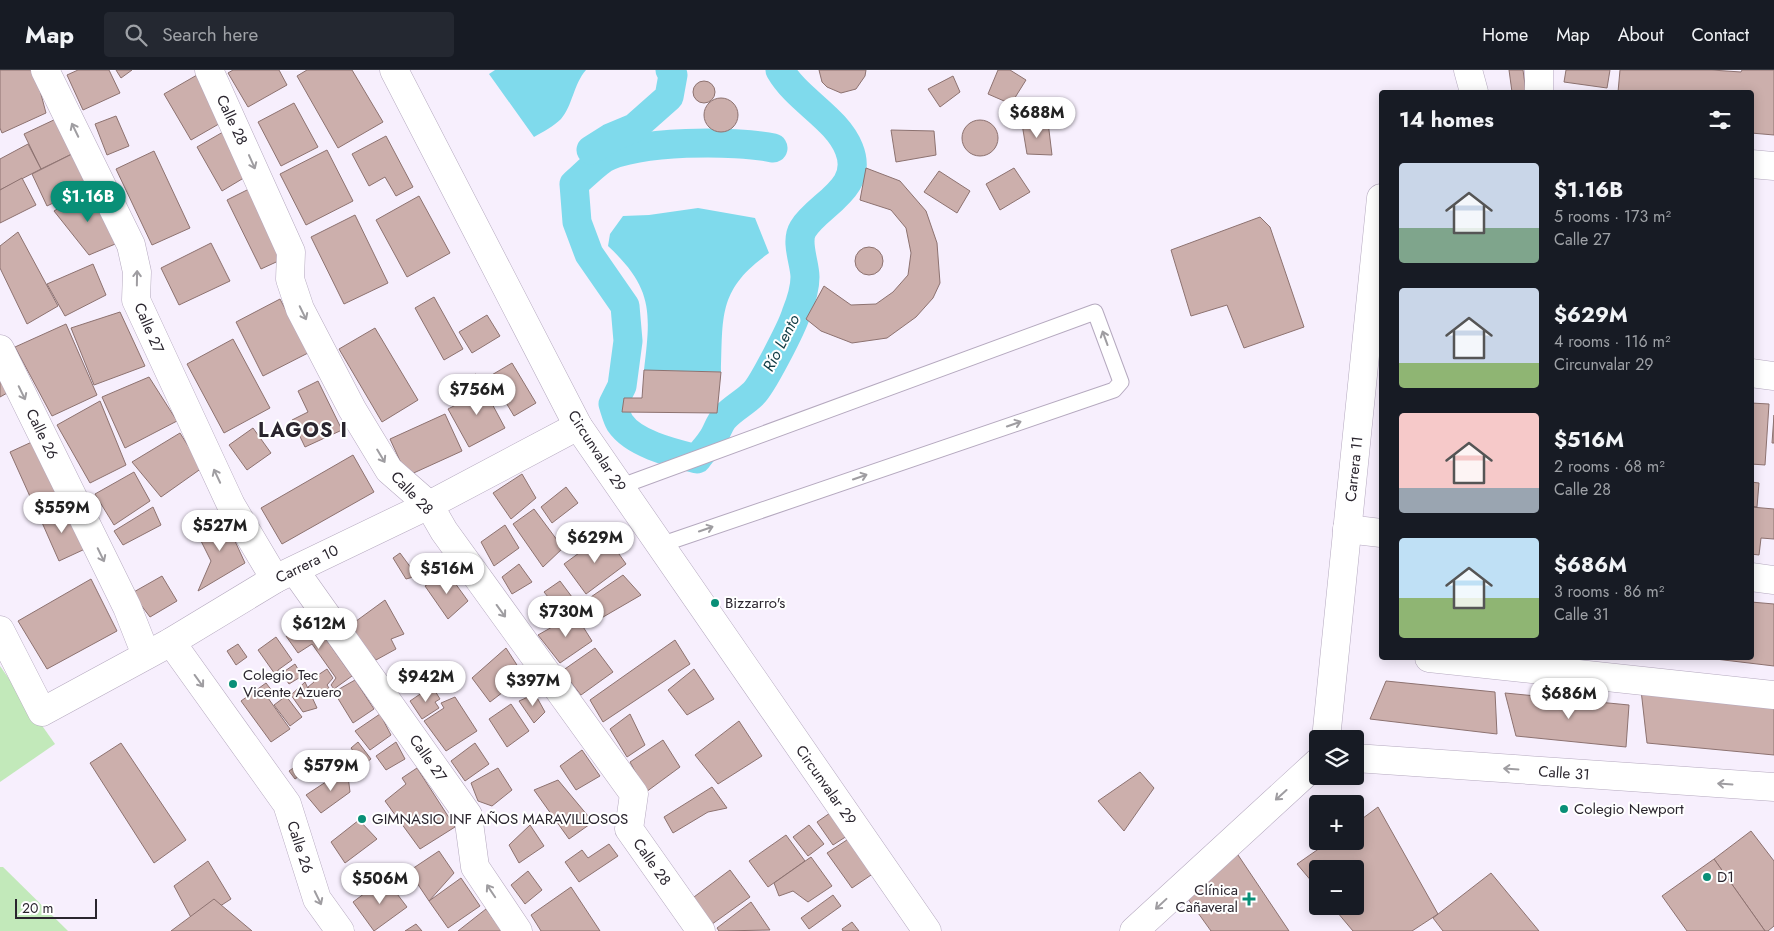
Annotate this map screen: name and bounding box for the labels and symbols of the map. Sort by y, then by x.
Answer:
street label: Calle 28 [211,91,253,149]
pin: $688M [1002,97,1072,139]
one-way arrow [70,123,79,138]
one-way arrow [247,154,257,169]
pin: $1.16B [47,180,129,223]
one-way arrow [132,271,142,287]
street label: Calle 27 [129,299,170,357]
one-way arrow [298,306,308,321]
water label: Río Lento [757,310,805,376]
one-way arrow [1100,331,1109,347]
pin: $756M [442,374,512,416]
one-way arrow [17,385,27,400]
street label: Calle 26 [20,405,64,463]
street label: Circunvalar 29 [562,406,632,496]
district label: LAGOS I [258,416,348,445]
one-way arrow [1006,419,1021,428]
street label: Carrera 11 [1340,435,1368,503]
one-way arrow [376,448,386,462]
street label: Calle 28 [386,466,438,520]
one-way arrow [212,469,221,484]
one-way arrow [852,472,867,481]
pin: $559M [27,492,97,534]
pin: $527M [185,510,255,552]
pin: $629M [560,522,630,564]
one-way arrow [698,524,714,534]
street label: Carrera 10 [272,539,342,589]
one-way arrow [96,547,106,562]
pin: $516M [412,552,482,595]
place label: Bizzarro's [725,592,785,614]
pin: $730M [531,596,601,638]
marker: Bizzarro's [709,597,721,609]
one-way arrow [496,604,507,617]
pin: $612M [284,608,354,650]
pin: $942M [391,660,461,703]
place label: Colegio Tec Vicente Azuero [243,664,342,703]
pin: $397M [498,664,568,707]
one-way arrow [194,674,204,688]
marker: Colegio Tec Vicente Azuero [227,678,239,690]
pin: $686M [1534,678,1604,720]
street label: Calle 27 [404,730,452,786]
street label: Circunvalar 29 [790,740,862,830]
pin: $579M [296,750,366,792]
street label: Calle 31 [1538,760,1590,786]
one-way arrow [1503,764,1519,773]
one-way arrow [1718,779,1734,789]
one-way arrow [1275,789,1288,800]
place label: Colegio Newport [1574,798,1684,820]
marker: Colegio Newport [1558,803,1570,815]
place label: GIMNASIO INF AÑOS MARAVILLOSOS [372,808,628,830]
marker: GIMNASIO INF AÑOS MARAVILLOSOS [356,813,368,825]
street label: Calle 26 [281,818,319,876]
street label: Calle 28 [628,834,676,890]
pin: $506M [345,862,415,905]
place label: D1 [1717,866,1734,888]
marker: D1 [1701,871,1713,883]
place label: Clínica Cañaveral [1176,879,1238,918]
one-way arrow [486,884,496,898]
one-way arrow [314,890,323,905]
marker: Clínica Cañaveral [1242,892,1256,906]
scale bar [15,896,98,919]
one-way arrow [1155,898,1168,910]

